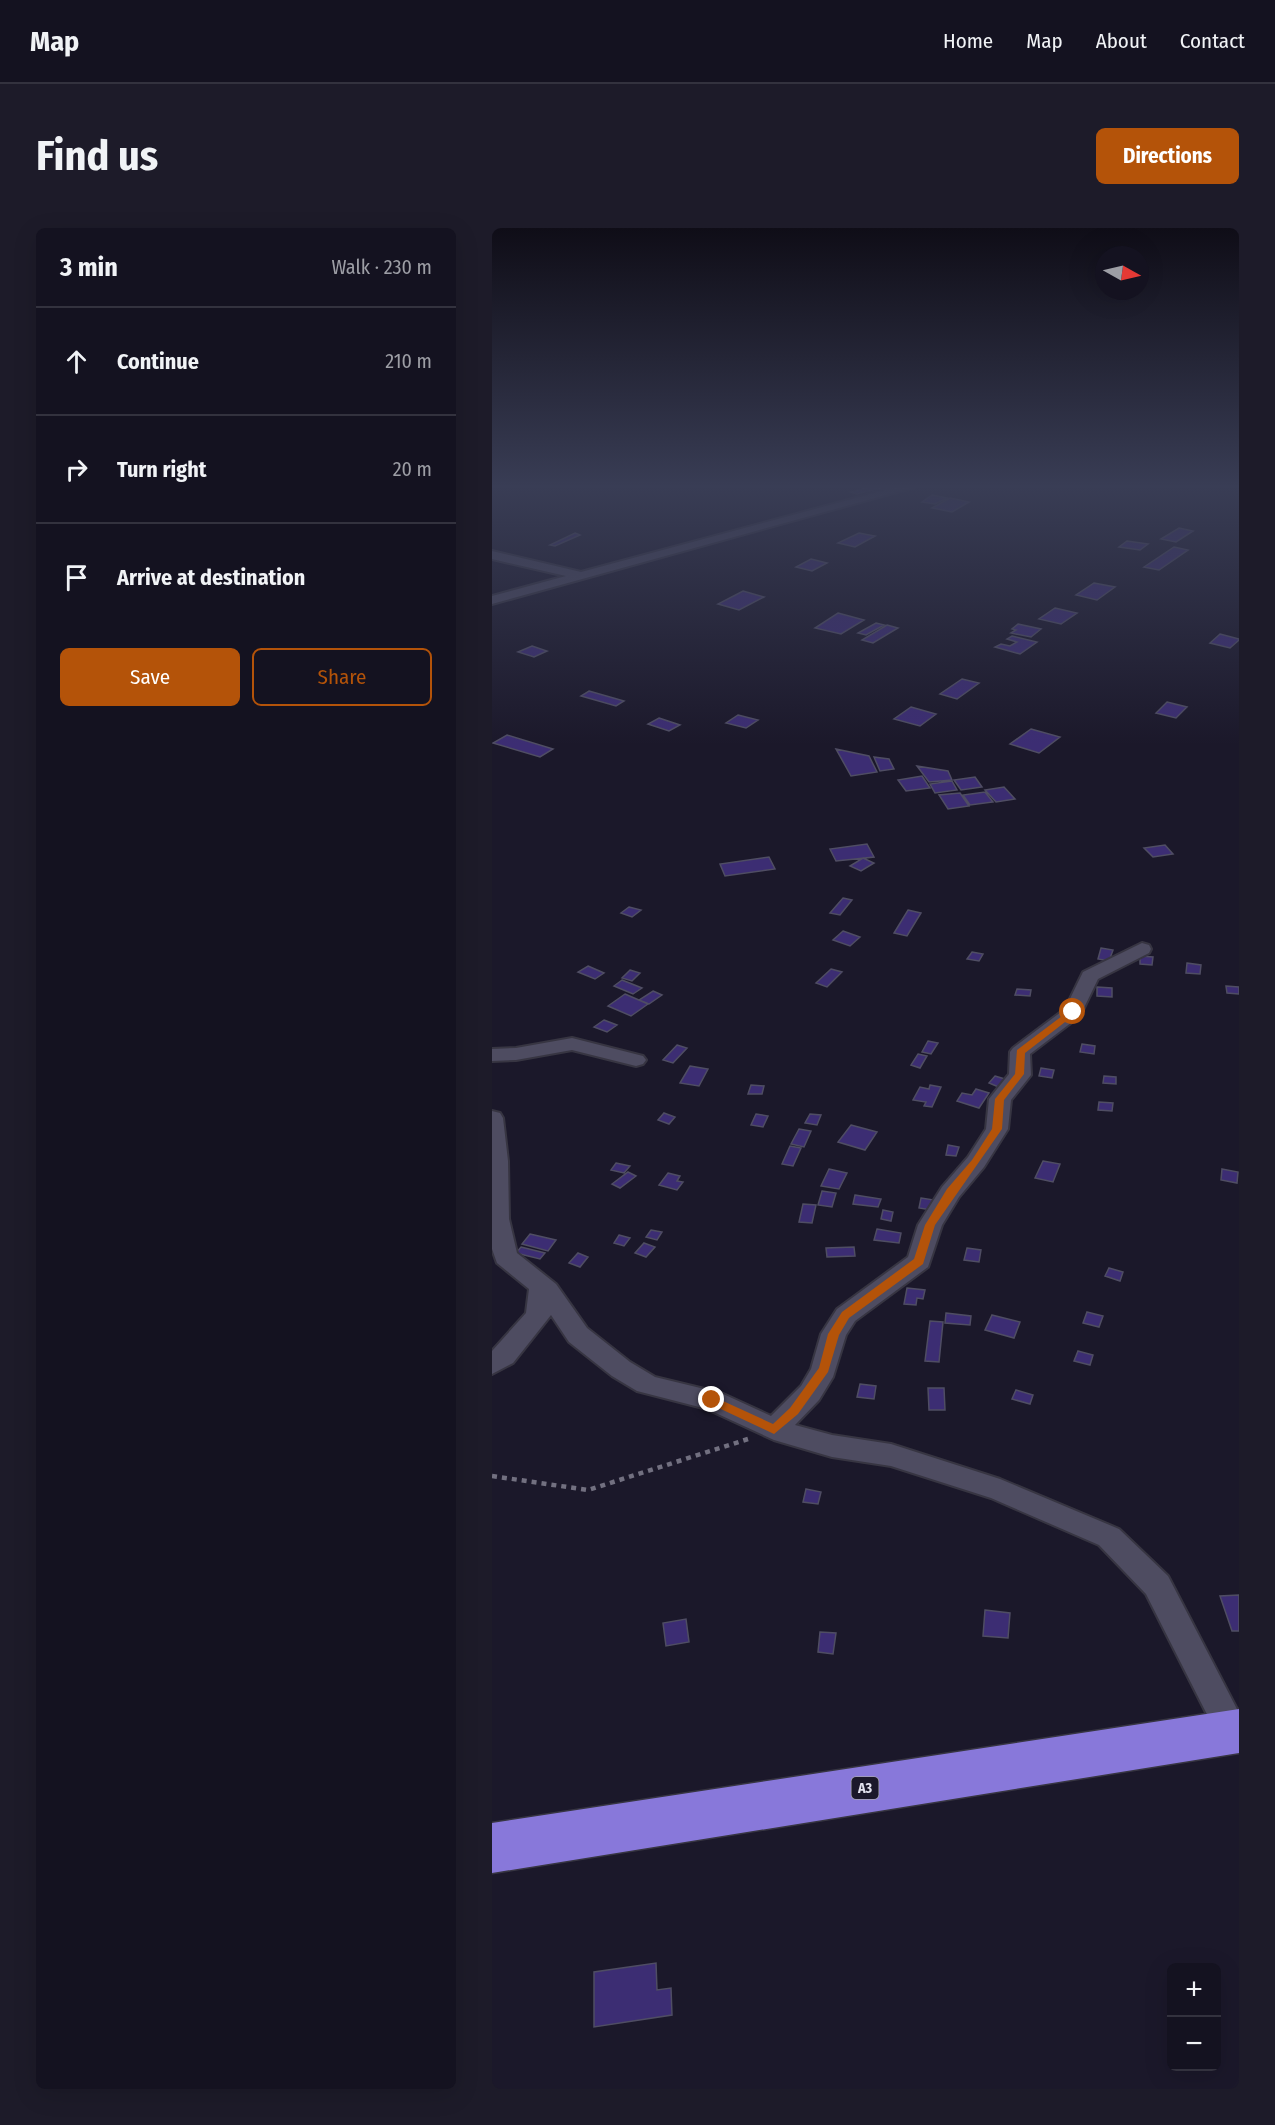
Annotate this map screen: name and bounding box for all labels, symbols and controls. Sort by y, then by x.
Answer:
text: Map [30,25,79,58]
text: Home [943,28,993,54]
text: Map [1026,28,1063,54]
text: About [1096,28,1147,54]
text: Contact [1180,28,1245,54]
button: Directions [1096,128,1239,184]
text: Find us [36,131,158,181]
north arrow [1095,246,1149,300]
text: 3 min [60,252,118,283]
text: Walk · 230 m [331,255,432,279]
icon: ahead [60,345,93,378]
text: Continue [117,348,199,375]
text: 210 m [385,349,432,373]
icon: right [60,453,93,486]
text: Turn right [117,456,206,483]
text: 20 m [393,457,432,481]
icon: arrive [60,561,93,594]
text: Arrive at destination [117,564,305,591]
button: Save [60,648,240,706]
button: Share [252,648,432,706]
route start [1059,998,1085,1024]
route end [698,1386,724,1412]
road number: A3 [852,1777,878,1799]
map controls [1167,1963,1221,2071]
button: + [1167,1963,1221,2017]
button: − [1167,2017,1221,2071]

